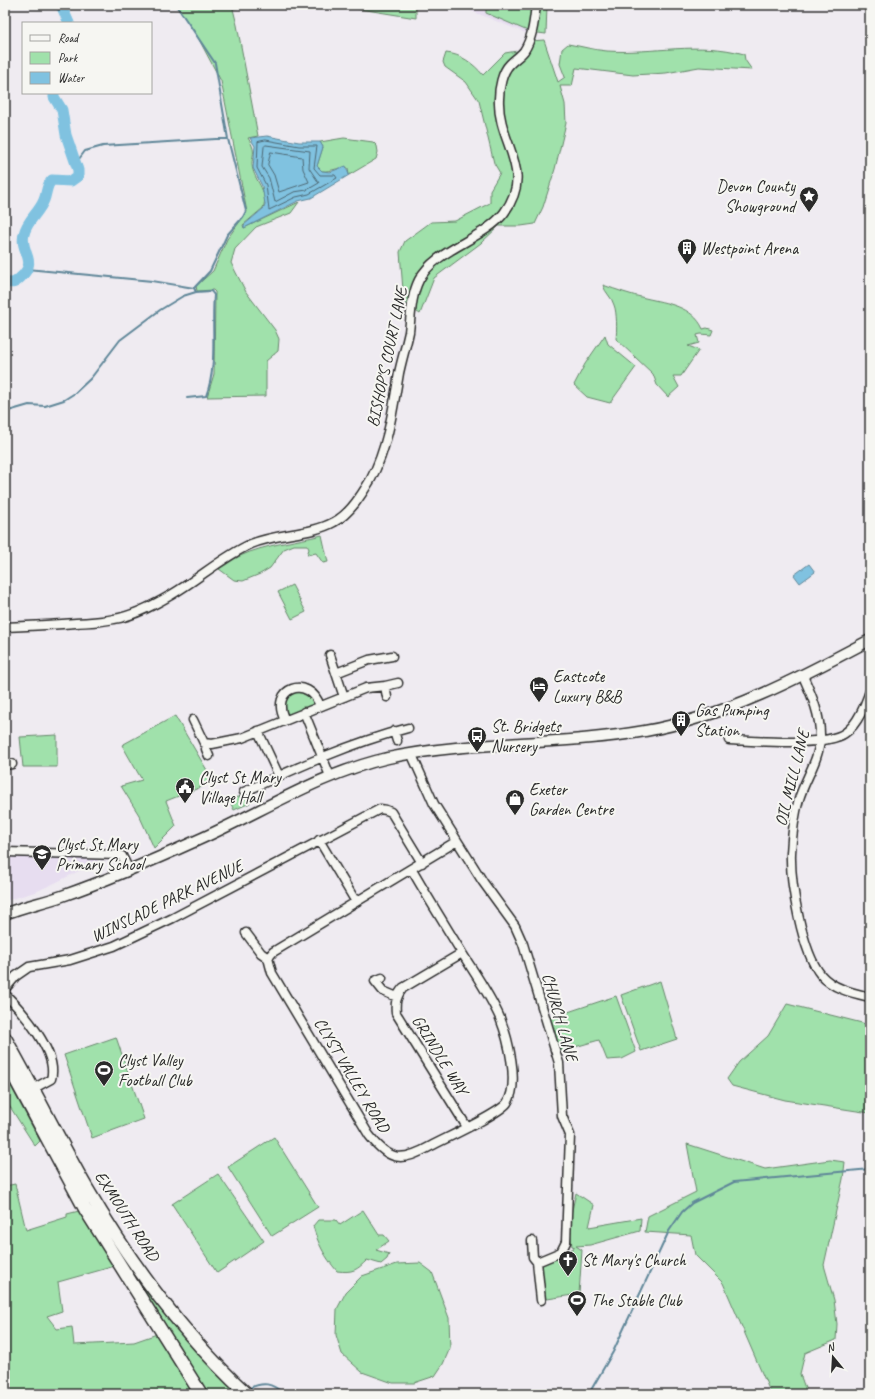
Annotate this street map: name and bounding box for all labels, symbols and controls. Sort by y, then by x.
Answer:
legend [22,22,152,94]
text: Road [58,30,80,46]
text: Park [58,50,79,66]
text: Water [58,70,86,86]
place label: Devon County Showground [717,176,797,217]
place icon: Devon County Showground [798,185,820,213]
building icon: Westpoint Arena [676,237,698,265]
place label: Westpoint Arena [701,238,799,259]
street label: BISHOP'S COURT LANE [362,283,412,429]
place label: Eastcote Luxury B&B [553,666,623,707]
hotel icon: Eastcote Luxury B&B [528,675,550,703]
place label: Gas Pumping Station [695,700,770,741]
building icon: Gas Pumping Station [670,709,692,737]
place label: St. Bridgets Nursery [491,716,562,757]
bus stop icon: St. Bridgets Nursery [466,725,488,753]
street label: OIL MILL LANE [770,725,815,828]
place label: Clyst St Mary Village Hall [199,767,282,808]
public building icon: Clyst St Mary Village Hall [174,776,196,804]
place label: Exeter Garden Centre [529,779,615,820]
shop icon: Exeter Garden Centre [504,788,526,816]
place label: Clyst St Mary Primary School [56,834,146,875]
school or university icon: Clyst St Mary Primary School [31,843,53,871]
street label: WINSLADE PARK AVENUE [88,854,249,947]
street label: CHURCH LANE [537,970,583,1066]
street label: GRINDLE WAY [407,1011,475,1102]
street label: CLYST VALLEY ROAD [310,1014,395,1137]
place label: Clyst Valley Football Club [118,1050,193,1091]
sports icon: Clyst Valley Football Club [93,1059,115,1087]
street label: EXMOUTH ROAD [90,1167,165,1267]
church icon: St Mary's Church [557,1249,579,1277]
place label: St Mary's Church [582,1250,687,1271]
sports icon: The Stable Club [566,1289,588,1317]
place label: The Stable Club [591,1290,683,1311]
north arrow [813,1337,853,1377]
text: N [825,1339,837,1355]

